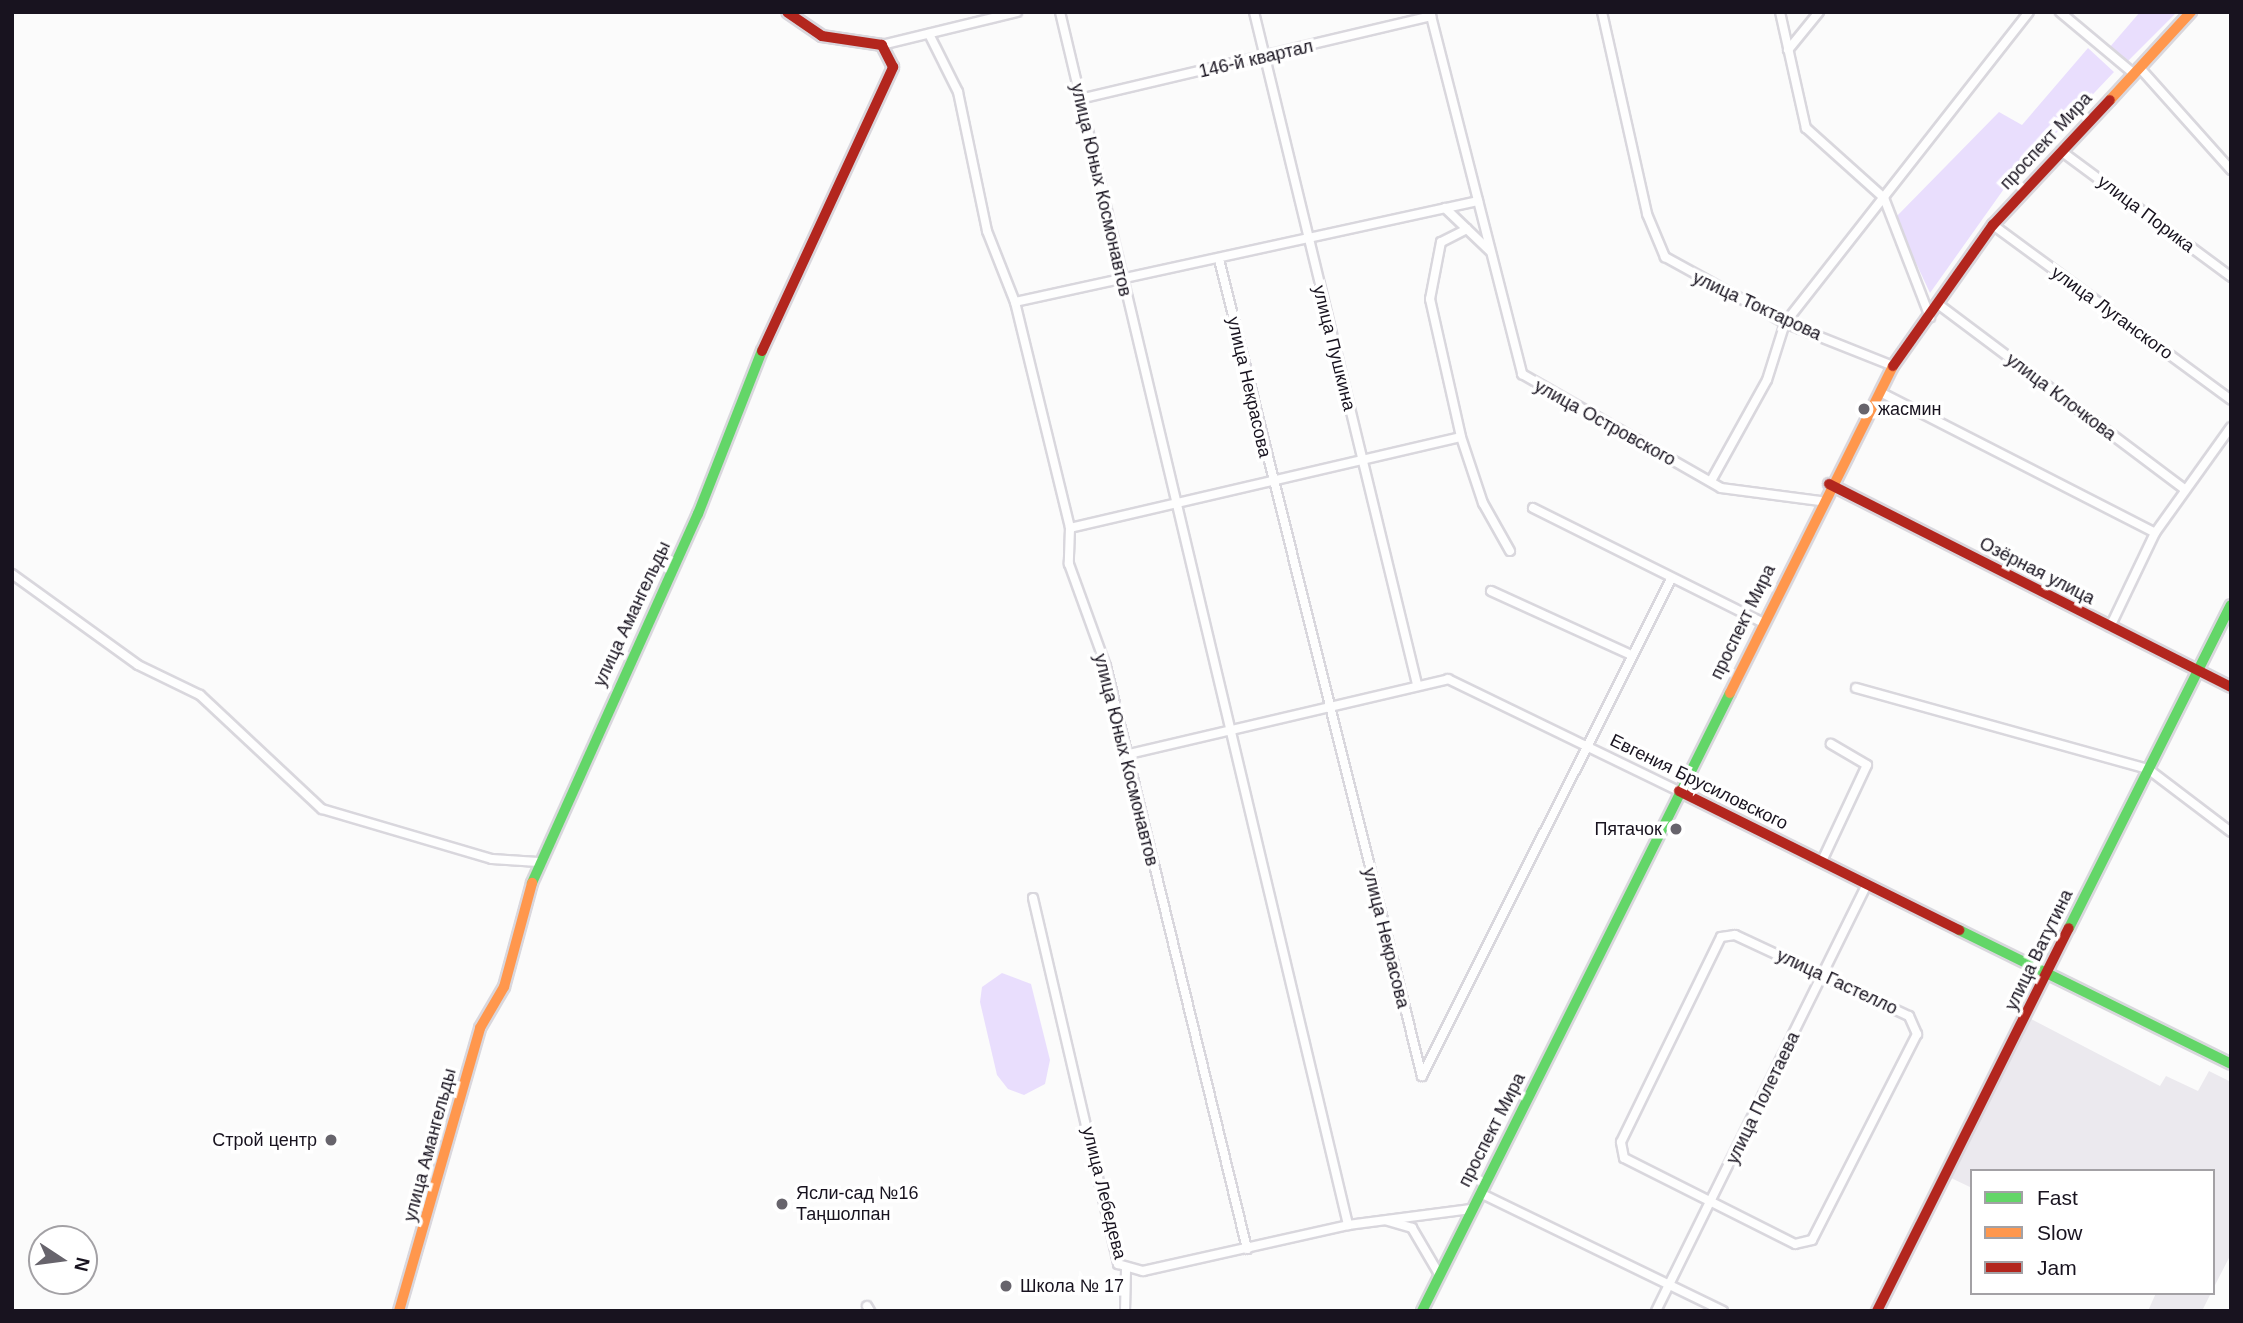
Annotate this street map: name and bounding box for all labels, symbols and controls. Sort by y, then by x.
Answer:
street label: 146-й квартал [1197,35,1315,83]
street label: улица Юных Космонавтов [1066,81,1136,299]
street label: проспект Мира [1996,88,2096,194]
street label: улица Порика [2093,171,2199,257]
street label: улица Луганского [2047,262,2177,364]
street label: улица Токтарова [1689,267,1825,345]
street label: улица Пушкина [1308,283,1360,413]
street label: улица Некрасова [1222,314,1276,460]
street label: улица Клочкова [2002,349,2120,445]
street label: улица Островского [1531,375,1679,471]
place label: жасмин [1878,398,1941,420]
marker: жасмин [1856,401,1872,417]
street label: Озёрная улица [1976,533,2098,609]
street label: улица Амангельды [589,538,675,690]
street label: проспект Мира [1706,561,1780,683]
street label: улица Юных Космонавтов [1089,652,1163,868]
street label: Евгения Брусиловского [1606,729,1792,835]
place label: Пятачок [1594,818,1662,840]
marker: Пятачок [1668,821,1684,837]
street label: улица Некрасова [1358,866,1414,1010]
street label: улица Ватутина [2000,886,2078,1014]
street label: улица Гастелло [1773,945,1901,1019]
street label: улица Полетаева [1722,1028,1804,1168]
street label: улица Амангельды [399,1066,461,1224]
street label: проспект Мира [1454,1069,1530,1191]
street label: улица Лебедева [1077,1125,1131,1261]
place label: Строй центр [212,1129,317,1151]
marker: Строй центр [323,1132,339,1148]
legend [1970,1169,2215,1295]
place label: Ясли-сад №16 Таңшолпан [796,1183,918,1226]
text: Fast [2037,1186,2078,1209]
marker: Ясли-сад №16 Таңшолпан [774,1196,790,1212]
text: Slow [2037,1221,2083,1244]
north arrow [28,1225,98,1295]
text: N [70,1255,94,1273]
text: Jam [2037,1256,2077,1279]
place label: Школа № 17 [1020,1275,1124,1297]
marker: Школа № 17 [998,1278,1014,1294]

